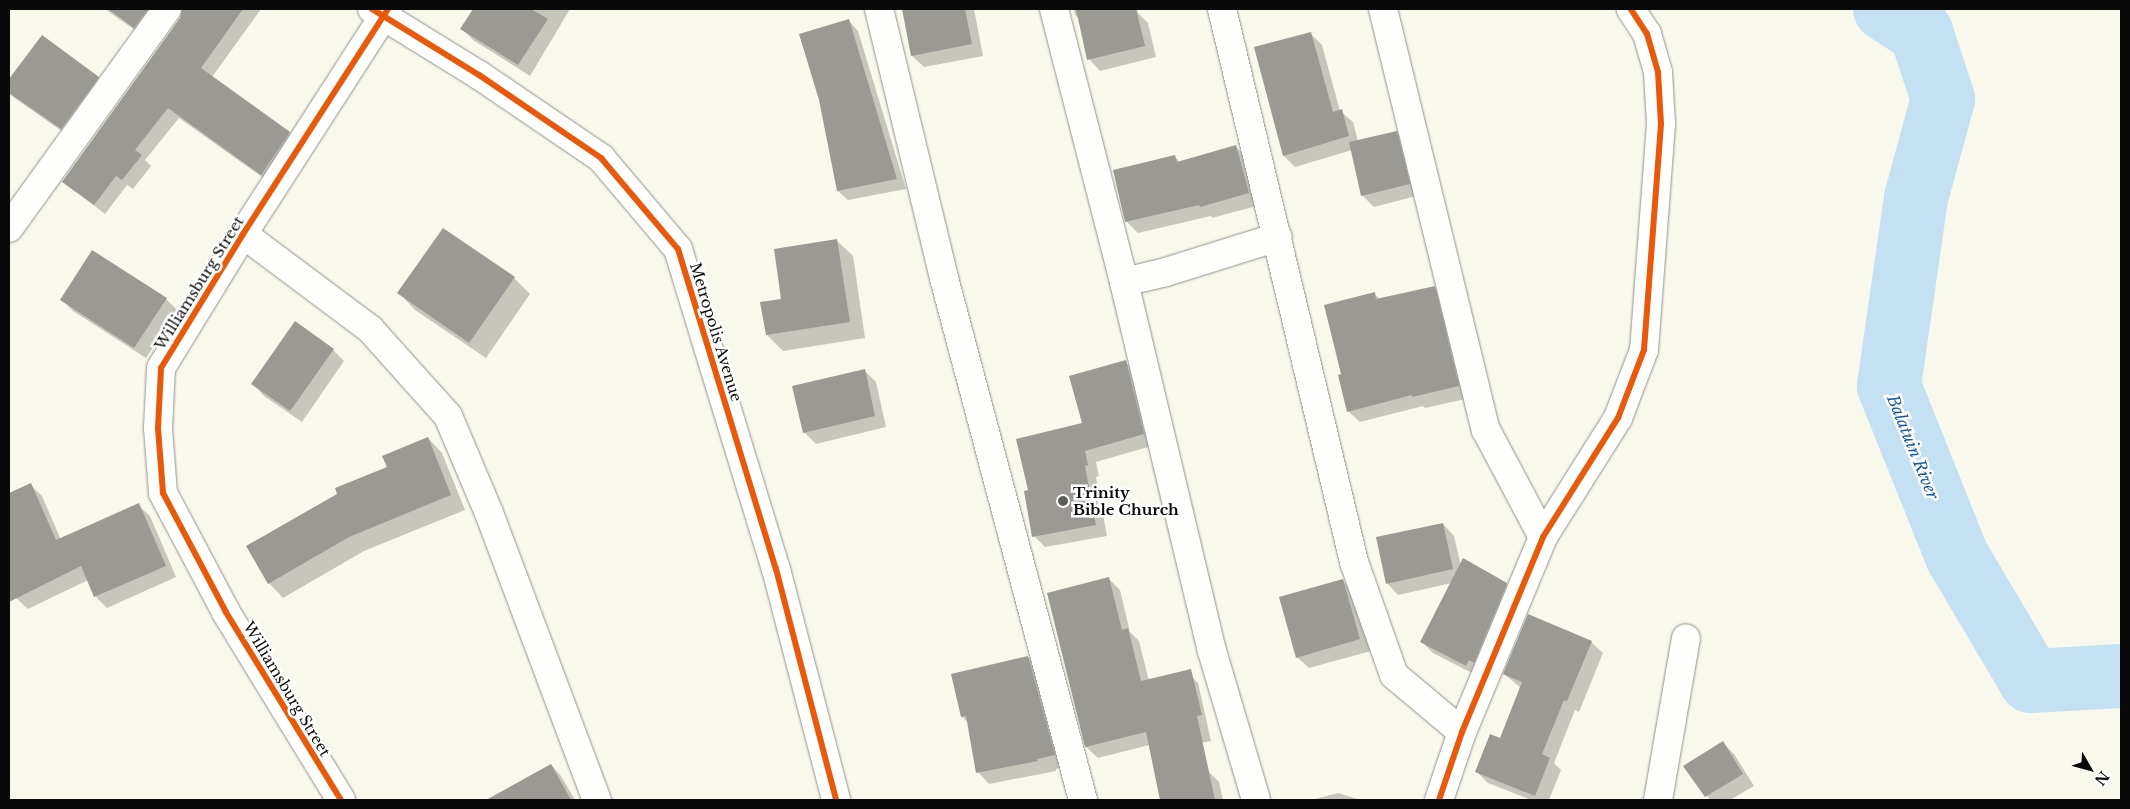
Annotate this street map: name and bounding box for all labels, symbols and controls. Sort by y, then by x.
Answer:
street label: Williamsburg Street [151,213,247,353]
street label: Metropolis Avenue [686,260,746,404]
water label: Balatuin River [1883,392,1943,502]
place label: Trinity Bible Church [1073,483,1179,518]
marker: Trinity Bible Church [1057,495,1069,507]
street label: Williamsburg Street [240,618,334,760]
north arrow [2065,744,2115,794]
text: N [2091,767,2113,789]

